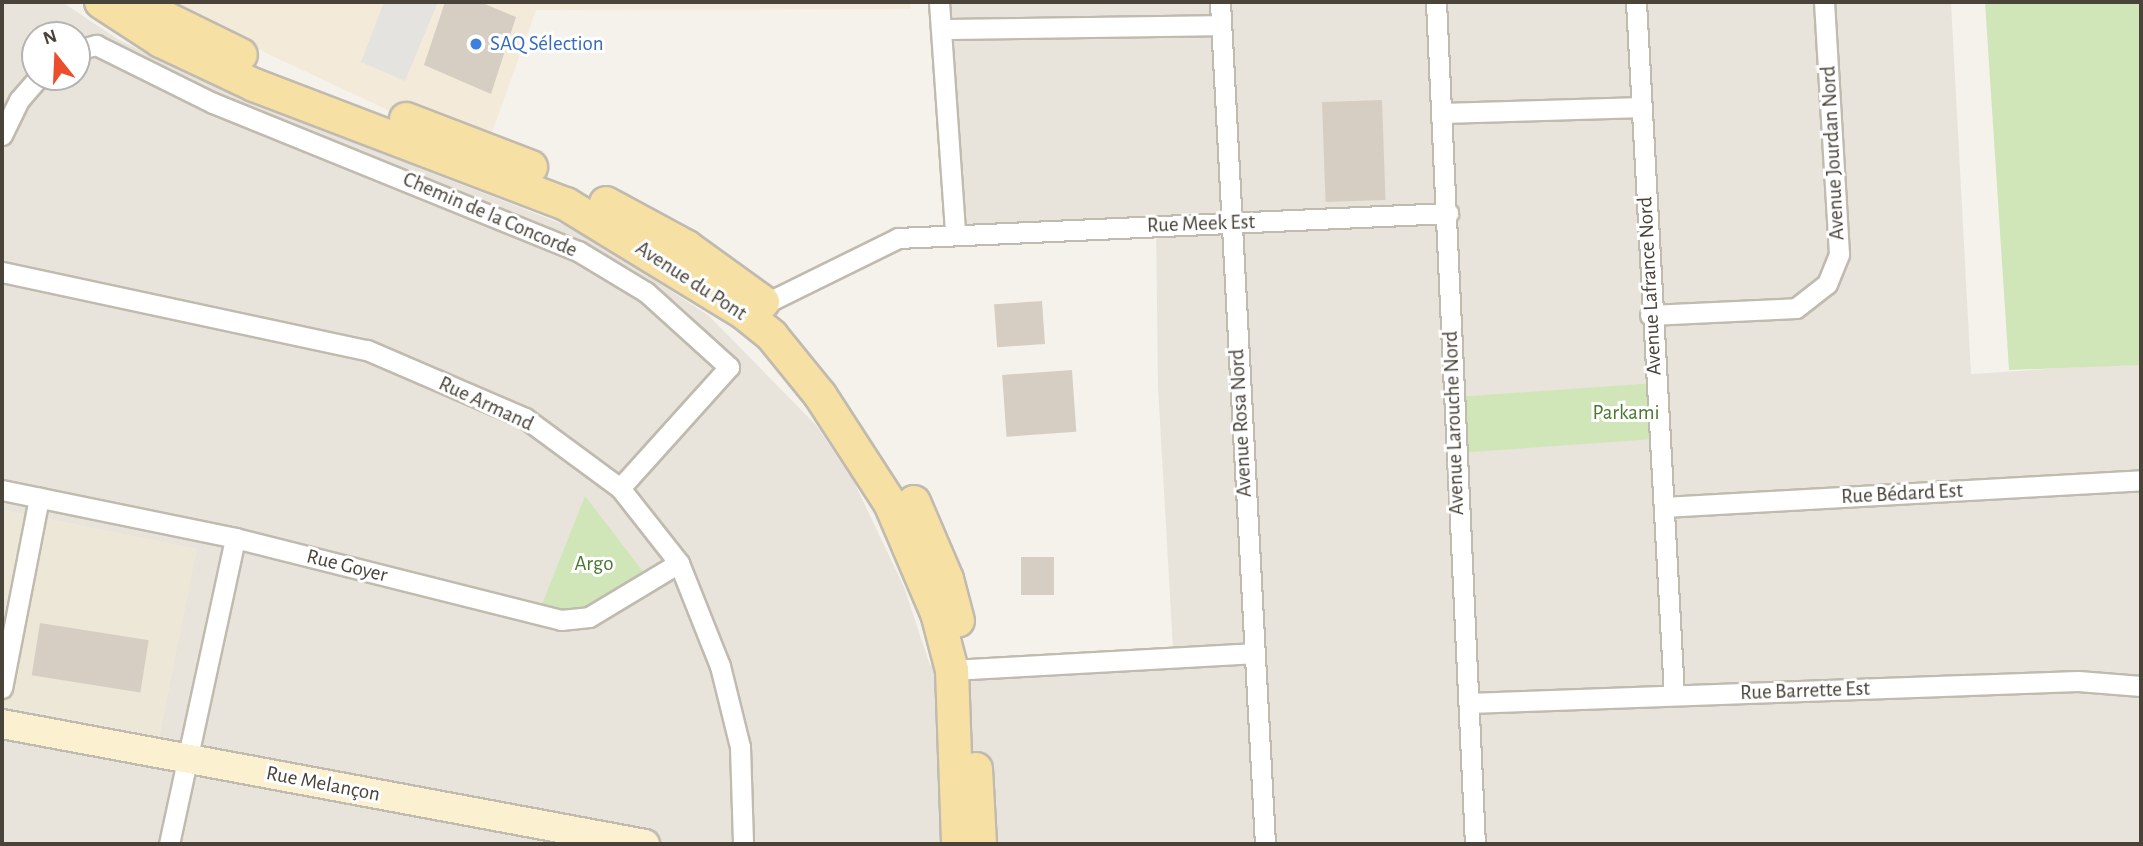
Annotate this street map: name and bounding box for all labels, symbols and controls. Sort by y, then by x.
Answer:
north arrow [21,21,91,91]
text: N [41,26,59,49]
place label: SAQ Sélection [490,31,603,57]
marker: SAQ Sélection [468,36,484,52]
street label: Avenue Jourdan Nord [1816,65,1850,241]
street label: Chemin de la Concorde [399,167,581,263]
street label: Avenue Lafrance Nord [1633,196,1667,376]
street label: Rue Meek Est [1146,210,1256,238]
street label: Avenue du Pont [631,236,751,326]
street label: Avenue Larouche Nord [1438,330,1470,516]
street label: Avenue Rosa Nord [1225,348,1257,498]
street label: Rue Armand [435,371,537,437]
park label: Parkami [1592,400,1660,426]
street label: Rue Bédard Est [1840,478,1964,510]
street label: Rue Goyer [304,544,390,588]
park label: Argo [574,551,614,577]
street label: Rue Barrette Est [1740,676,1870,706]
street label: Rue Melançon [264,761,382,807]

